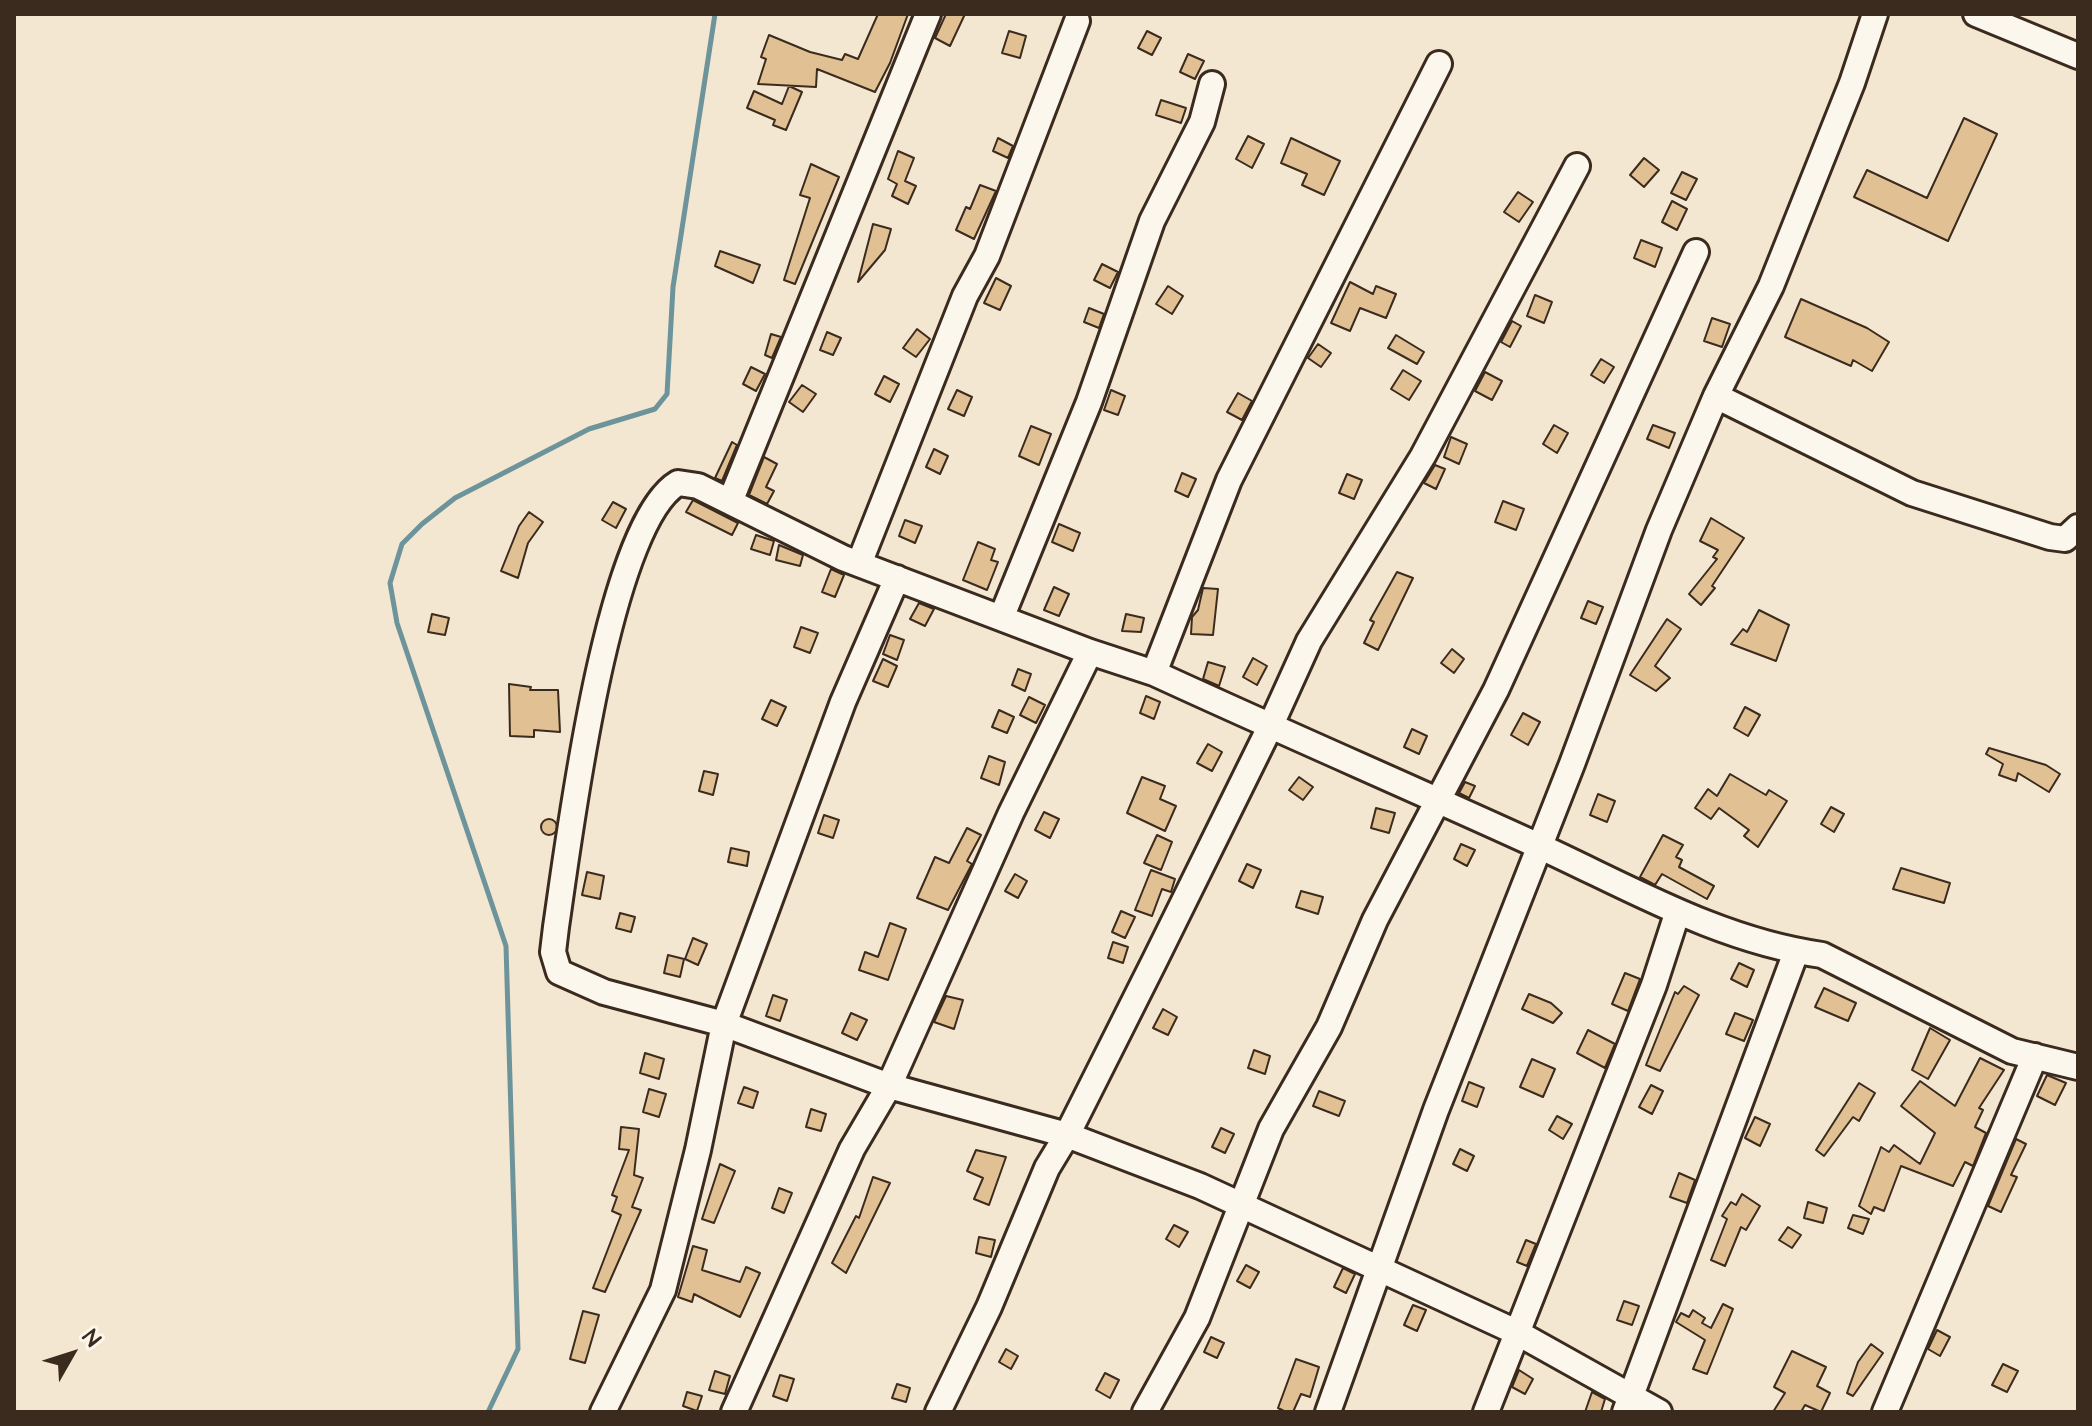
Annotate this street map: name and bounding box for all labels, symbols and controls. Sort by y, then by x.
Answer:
north arrow [32,1314,112,1394]
text: N [75,1323,107,1354]

